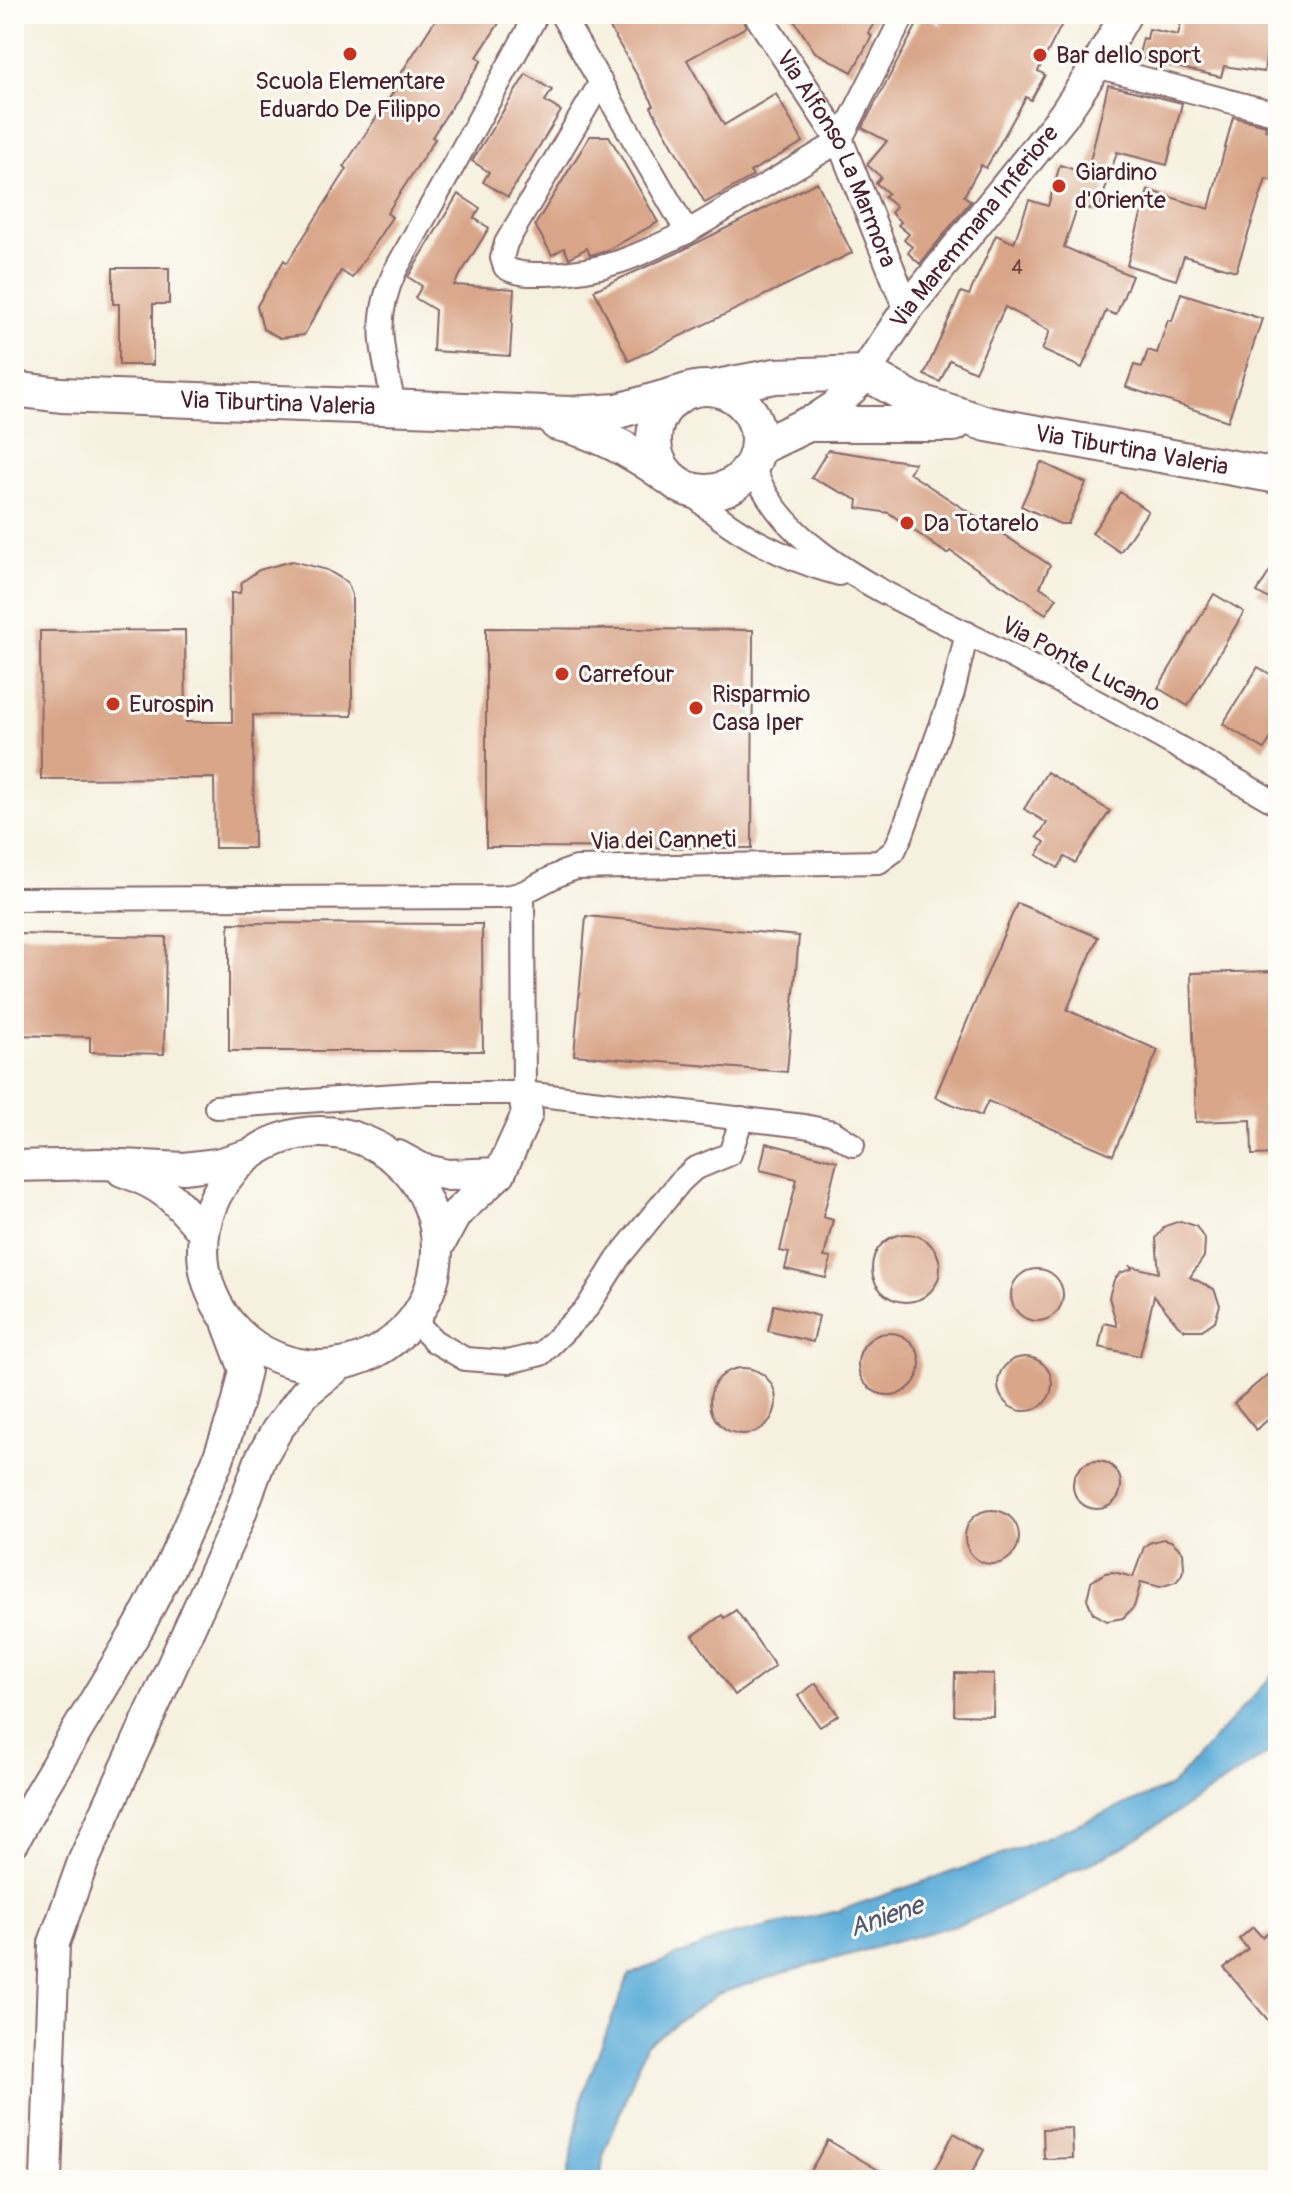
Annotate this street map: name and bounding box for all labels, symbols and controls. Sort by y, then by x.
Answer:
place label: Bar dello sport [1056,41,1201,70]
marker: Scuola Elementare Eduardo De Filippo [341,45,359,63]
street label: Via Alfonso La Marmora [770,45,903,271]
marker: Bar dello sport [1031,46,1049,64]
place label: Scuola Elementare Eduardo De Filippo [255,67,445,124]
street label: Via Maremmana Inferiore [884,119,1065,334]
place label: Giardino d'Oriente [1075,158,1166,215]
marker: Giardino d'Oriente [1050,177,1068,195]
house number: 4 [1011,255,1023,280]
street label: Via Tiburtina Valeria [179,385,376,422]
street label: Via Tiburtina Valeria [1033,419,1231,482]
place label: Da Totarelo [923,509,1039,538]
marker: Da Totarelo [898,514,916,532]
street label: Via Ponte Lucano [996,610,1165,719]
place label: Carrefour [578,660,675,689]
marker: Carrefour [553,665,571,683]
place label: Risparmio Casa Iper [712,680,811,737]
place label: Eurospin [129,690,214,719]
marker: Eurospin [104,695,122,713]
marker: Risparmio Casa Iper [687,699,705,717]
street label: Via dei Canneti [590,825,737,856]
water label: Aniene [845,1889,930,1944]

